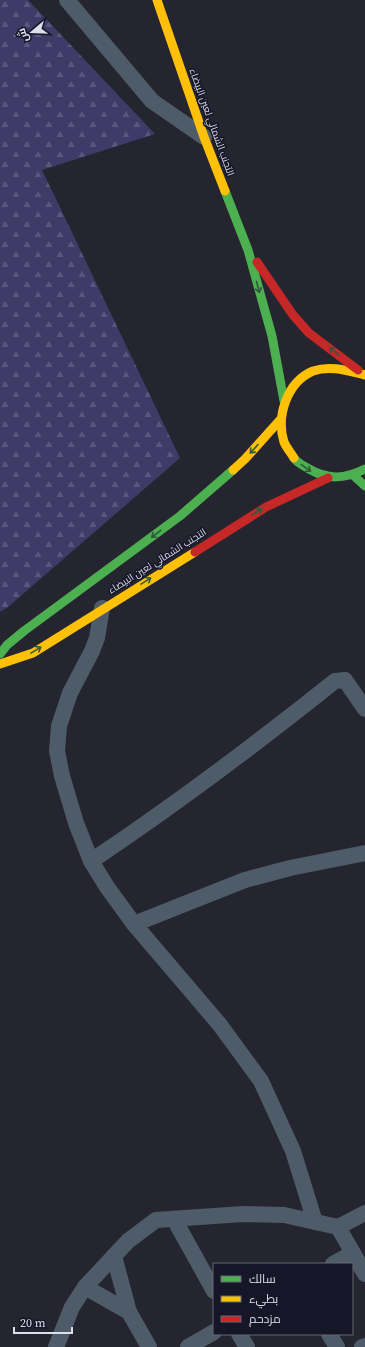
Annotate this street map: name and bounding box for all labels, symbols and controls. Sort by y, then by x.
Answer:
north arrow [12,12,52,52]
text: ش [14,26,32,44]
street label: التجنب الشمالي لعين البيضاء [186,66,238,178]
one-way arrow [255,281,262,294]
one-way arrow [329,347,340,355]
one-way arrow [249,444,259,454]
one-way arrow [300,464,311,472]
one-way arrow [251,508,263,516]
street label: التجنب الشمالي لعين البيضاء [105,525,209,597]
one-way arrow [150,529,161,538]
one-way arrow [140,576,152,584]
one-way arrow [30,646,41,654]
legend [213,1263,353,1335]
text: سالك [249,1271,276,1287]
text: بطيء [249,1291,278,1309]
scale bar [14,1309,72,1335]
text: مزدحم [249,1311,281,1327]
text: 20 m [20,1315,46,1331]

